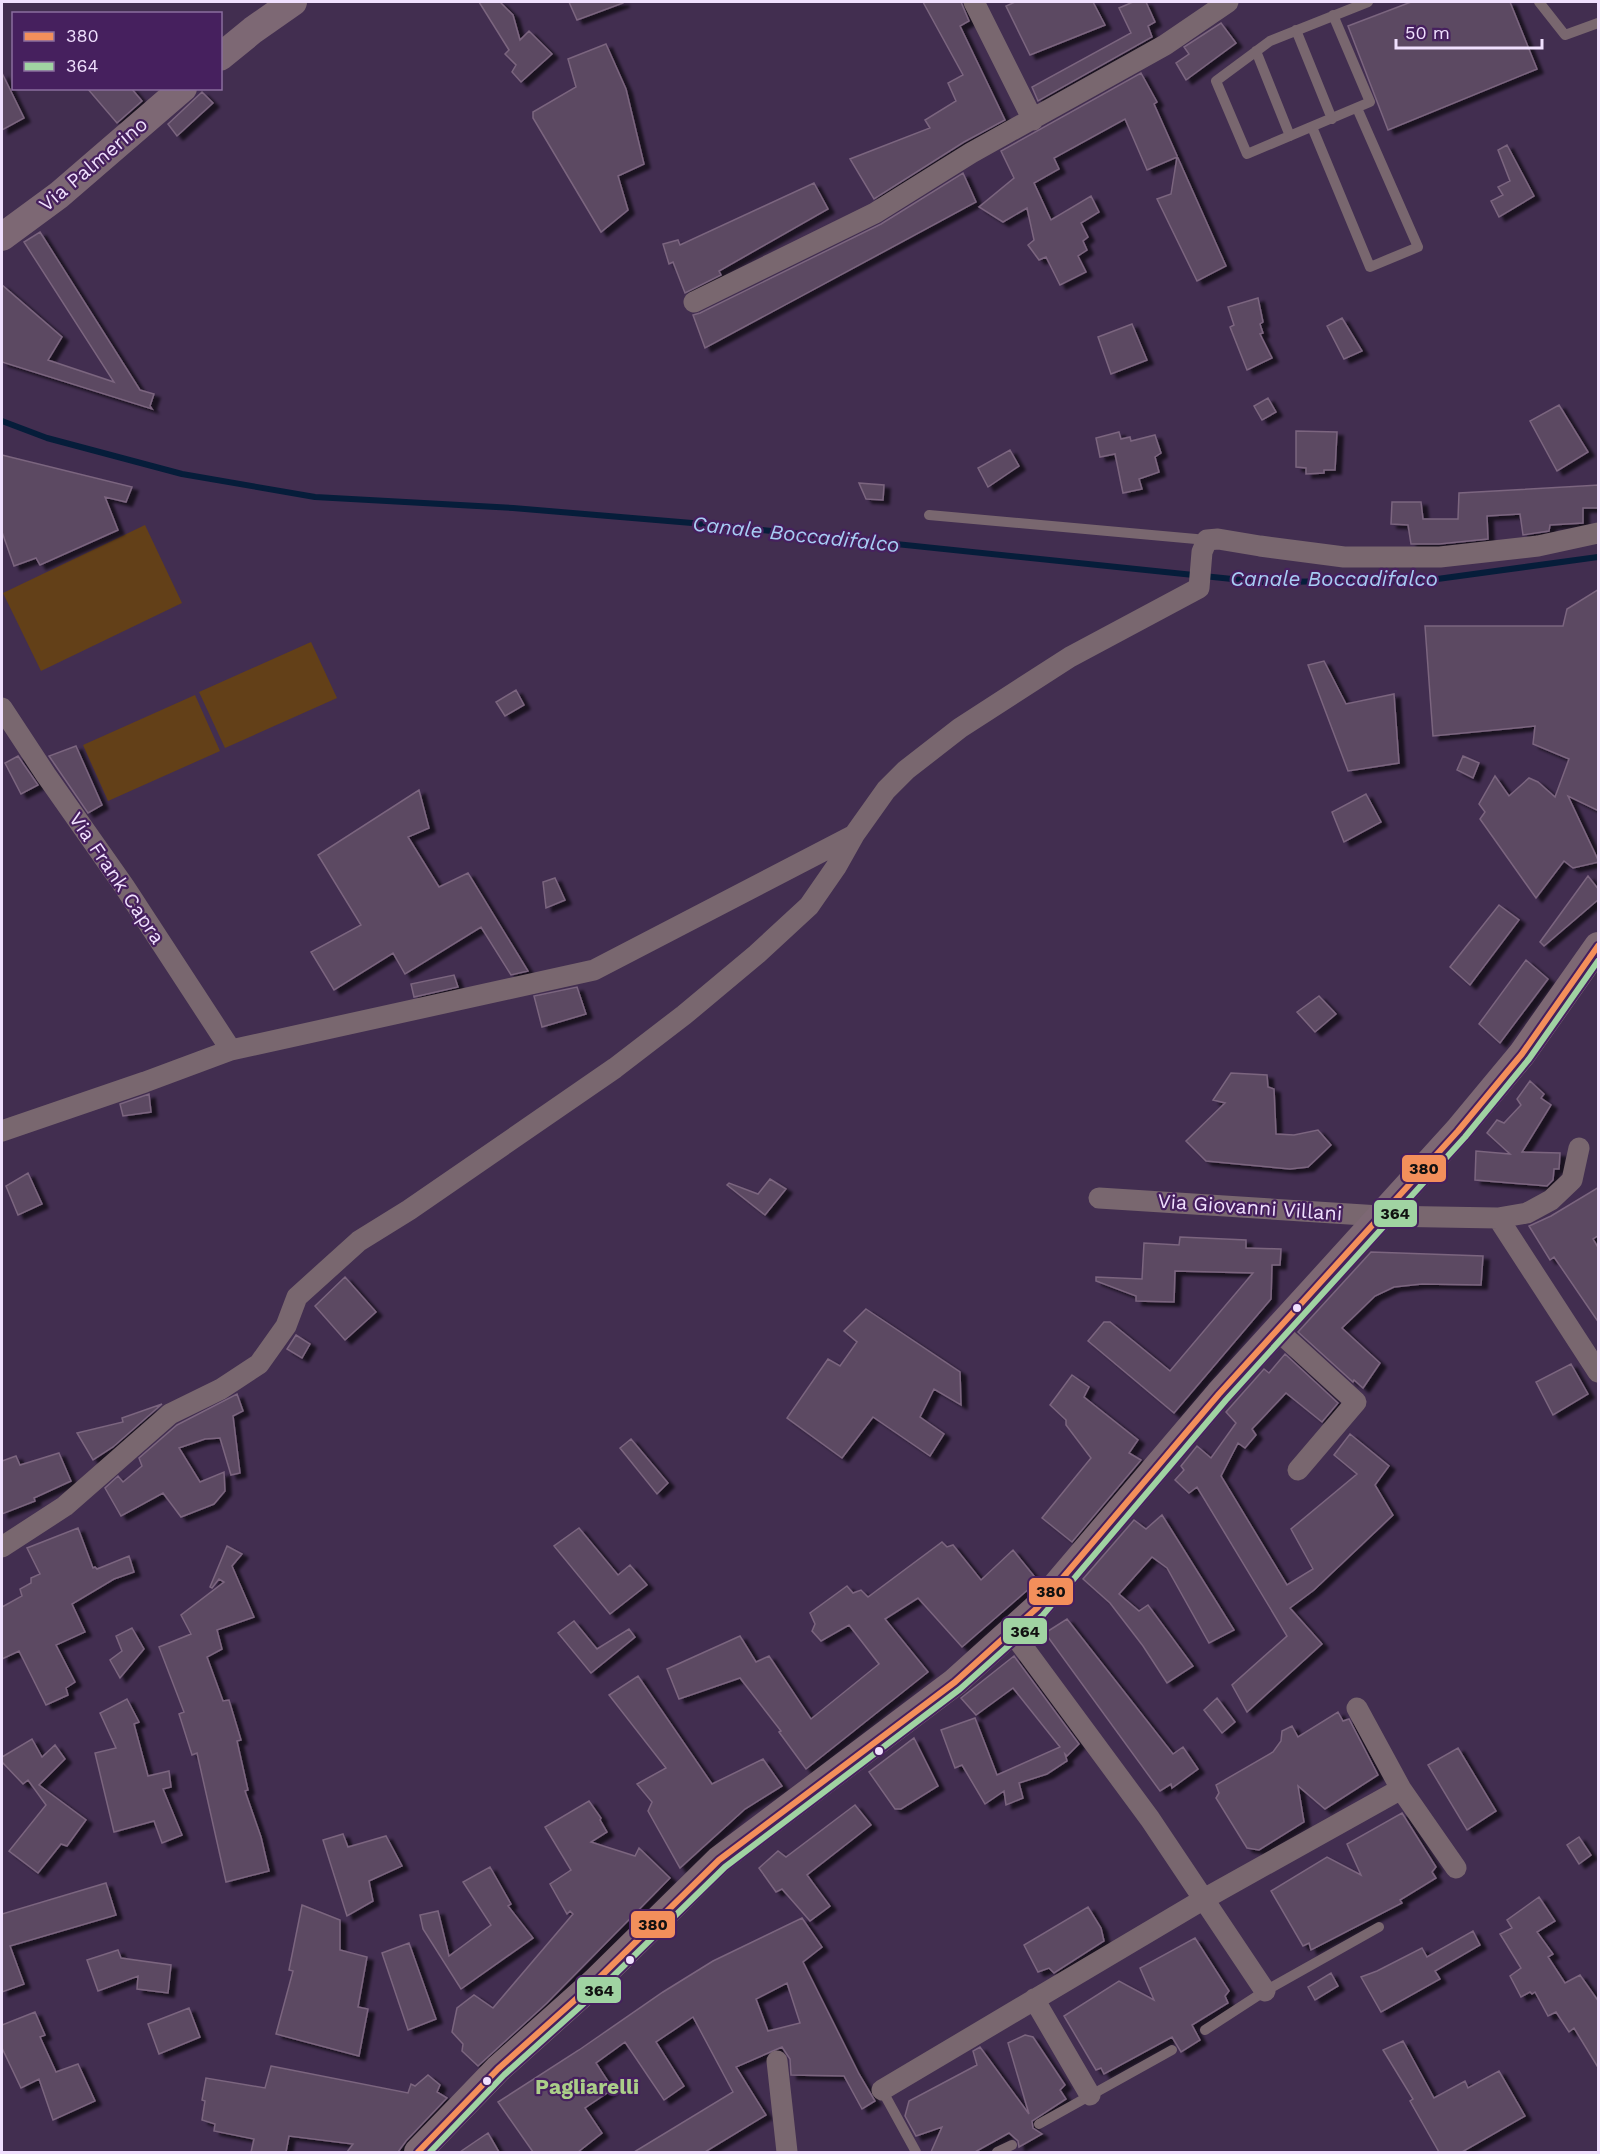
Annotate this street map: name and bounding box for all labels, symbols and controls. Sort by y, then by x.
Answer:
legend [12,12,222,90]
scale bar [1396,12,1542,50]
text: 50 m [1405,22,1450,43]
text: 380 [66,25,99,46]
text: 364 [66,55,98,76]
street label: Via Palmerino [34,112,152,216]
water label: Canale Boccadifalco [691,511,901,557]
water label: Canale Boccadifalco [1230,566,1438,591]
street label: Via Frank Capra [64,808,170,948]
line badge: 380 [1401,1154,1447,1183]
text: 380 [1409,1159,1439,1178]
street label: Via Giovanni Villani [1157,1189,1343,1225]
line badge: 364 [1373,1199,1418,1228]
text: 364 [1380,1204,1410,1223]
unlabelled marker [1291,1302,1303,1314]
line badge: 380 [1028,1577,1074,1606]
text: 380 [1036,1582,1066,1601]
line badge: 364 [1002,1617,1048,1645]
text: 364 [1010,1622,1040,1641]
unlabelled marker [873,1745,885,1757]
line badge: 380 [630,1910,676,1939]
text: 380 [638,1915,668,1934]
unlabelled marker [624,1954,636,1966]
line badge: 364 [576,1976,622,2004]
text: 364 [584,1981,614,2000]
district label: Pagliarelli [535,2074,639,2099]
unlabelled marker [481,2075,493,2087]

